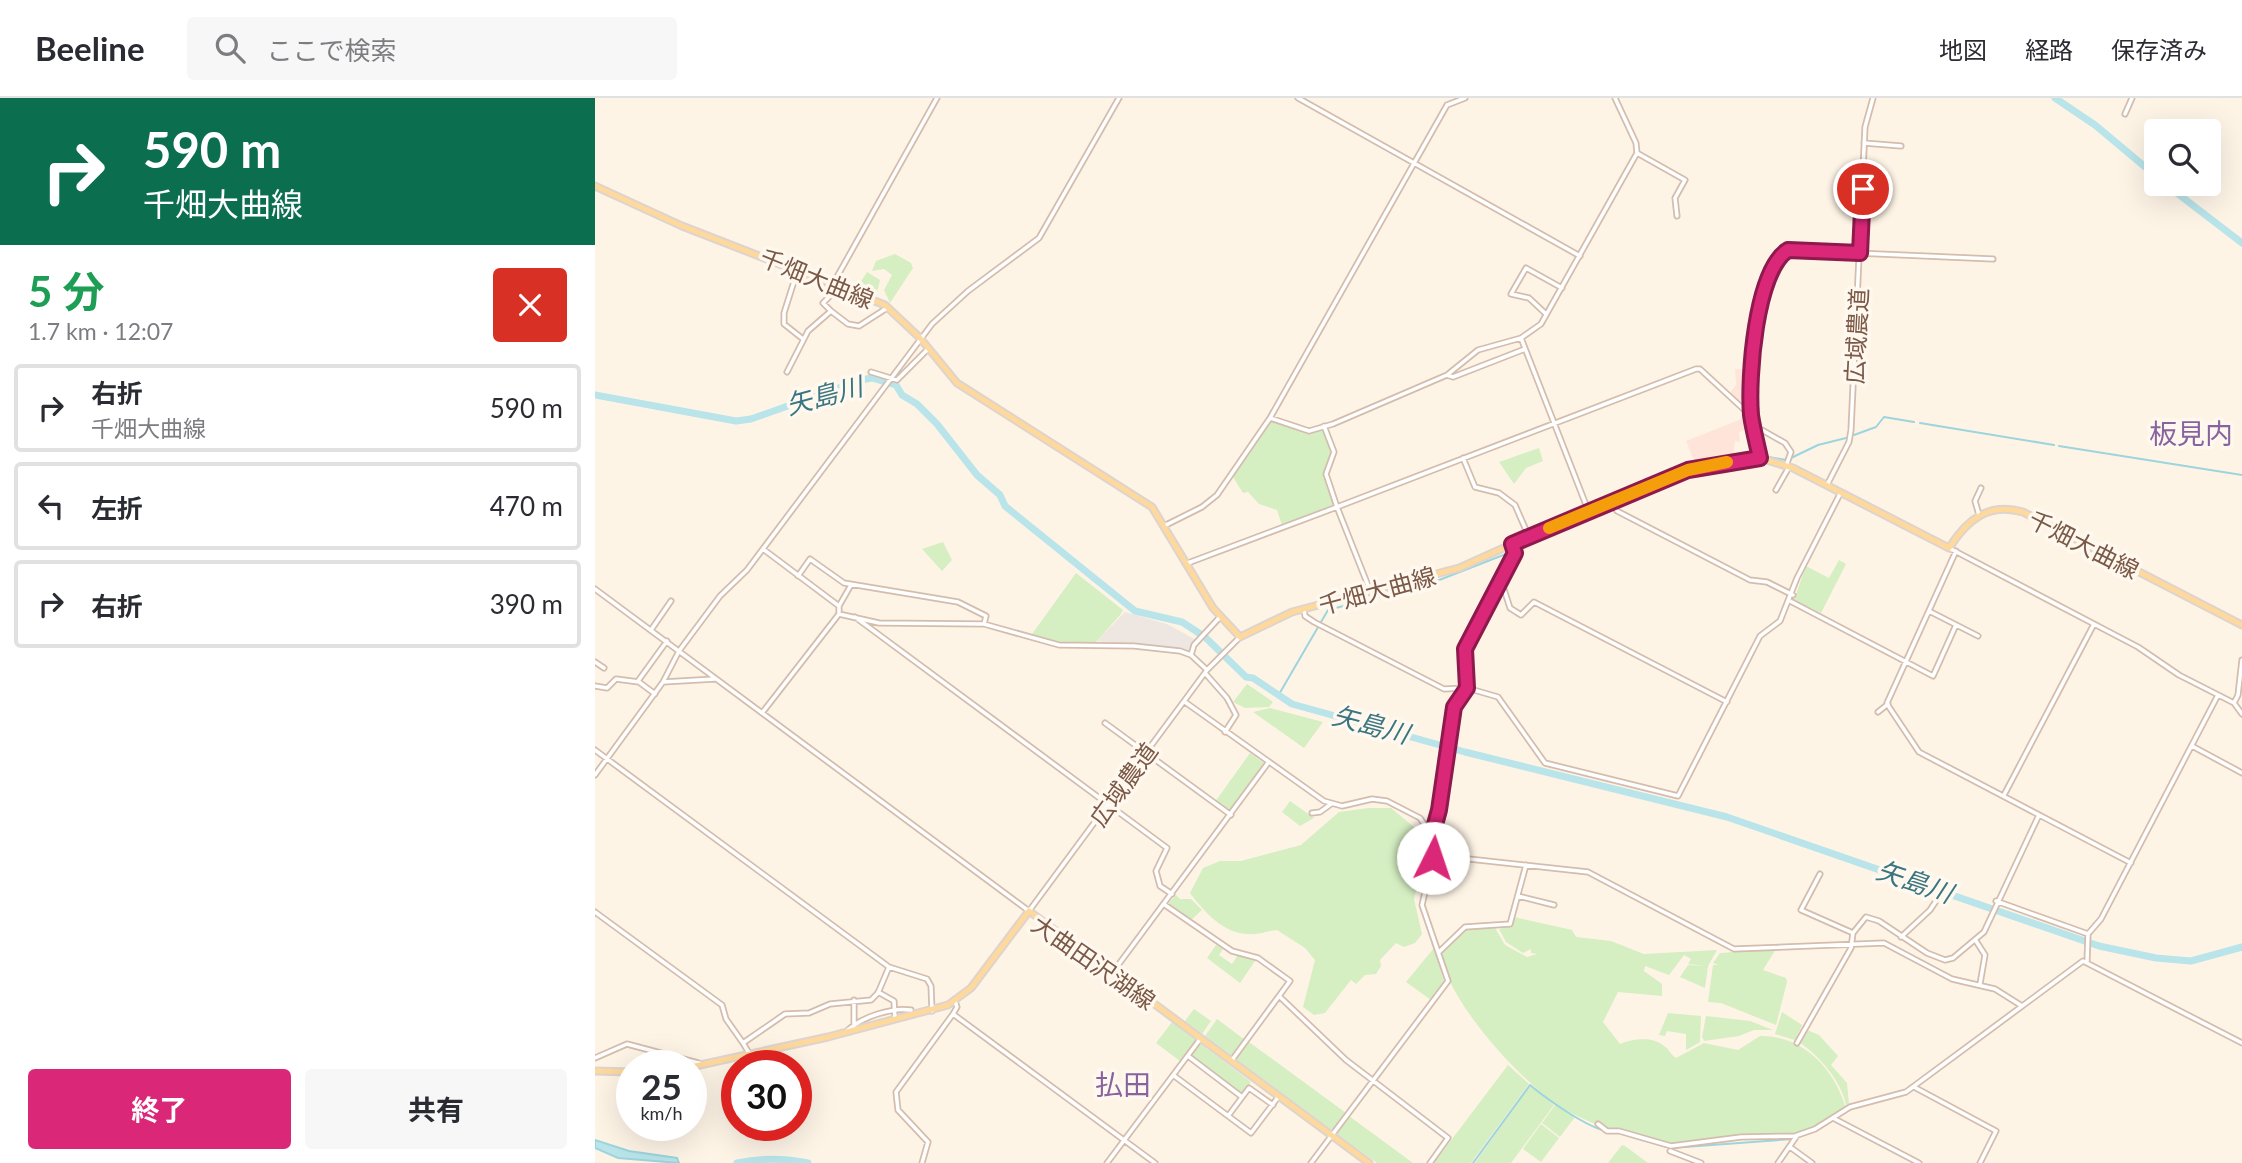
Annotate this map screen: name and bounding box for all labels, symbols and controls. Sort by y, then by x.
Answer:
search box [187,17,677,80]
text: Beeline [35,28,145,68]
icon: search [211,29,249,67]
text: ここで検索 [267,34,397,66]
text: 地図 [1939,35,1987,64]
text: 経路 [2025,35,2073,64]
text: 保存済み [2111,35,2207,64]
map controls [2144,119,2221,196]
button: search [2144,119,2221,196]
text: 590 m [143,120,281,178]
icon: right [28,126,119,217]
pin [1833,159,1893,219]
icon: arrive [1844,170,1882,208]
text: 千畑大曲線 [143,184,303,223]
street label: 千畑大曲線 [756,242,878,314]
text: 5 分 [28,266,105,316]
button: close [493,268,567,342]
street label: 広域農道 [1839,287,1873,385]
text: 1.7 km · 12:07 [28,317,173,345]
water label: 矢島川 [782,369,869,421]
text: 右折 [91,377,143,409]
icon: right [32,389,70,427]
text: 590 m [490,392,563,424]
text: 千畑大曲線 [91,414,206,442]
district label: 板見内 [2149,416,2233,450]
icon: left [32,487,70,525]
text: 470 m [490,490,563,522]
text: 左折 [91,492,143,524]
street label: 千畑大曲線 [2024,504,2144,584]
street label: 千畑大曲線 [1315,560,1439,620]
icon: right [32,585,70,623]
text: 390 m [490,588,563,620]
text: 右折 [91,590,143,622]
water label: 矢島川 [1329,698,1416,750]
street label: 広域農道 [1083,737,1163,831]
position arrow [1396,821,1470,895]
water label: 矢島川 [1873,853,1960,910]
street label: 大曲田沢湖線 [1027,909,1161,1015]
speed limit sign: 30 [721,1050,812,1141]
text: 25 [641,1065,682,1107]
district label: 払田 [1095,1067,1151,1101]
button: 終了 [28,1069,291,1149]
button: 共有 [305,1069,567,1149]
text: km/h [640,1102,683,1124]

